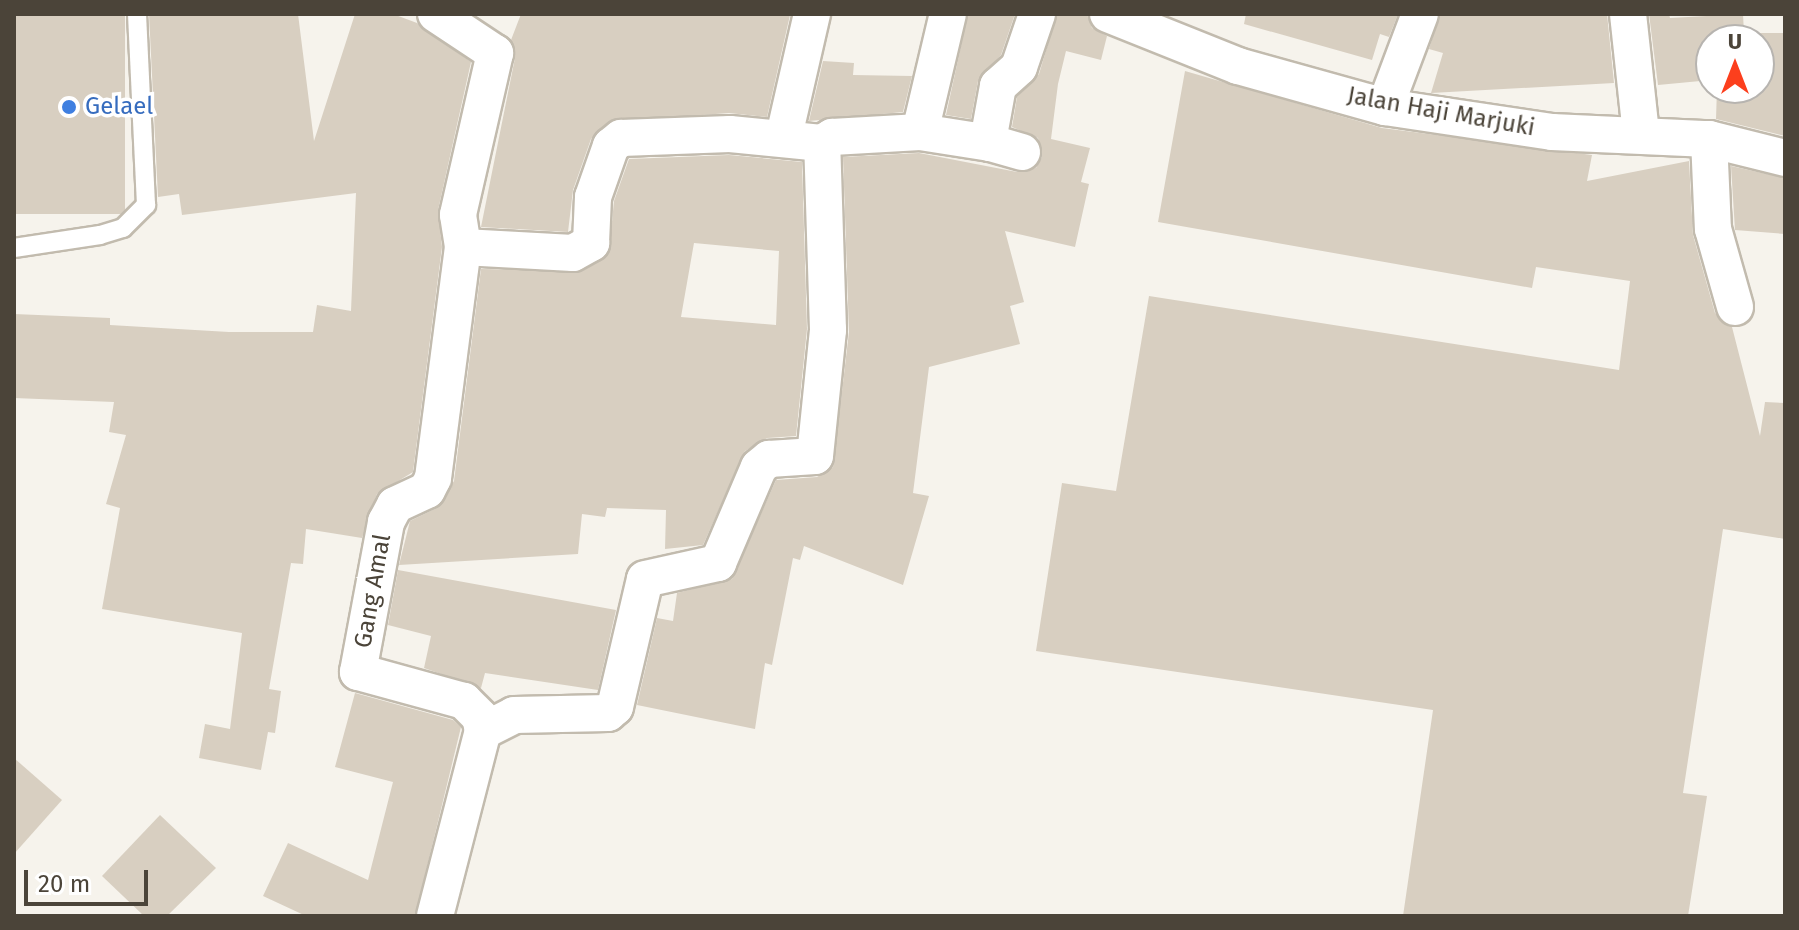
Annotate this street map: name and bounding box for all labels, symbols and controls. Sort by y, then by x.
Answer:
north arrow [1695,24,1775,104]
text: U [1728,28,1742,55]
street label: Jalan Haji Marjuki [1345,81,1537,143]
place label: Gelael [85,93,153,121]
marker: Gelael [60,98,78,116]
street label: Gang Amal [349,532,397,650]
scale bar [28,854,152,904]
text: 20 m [38,870,90,898]

